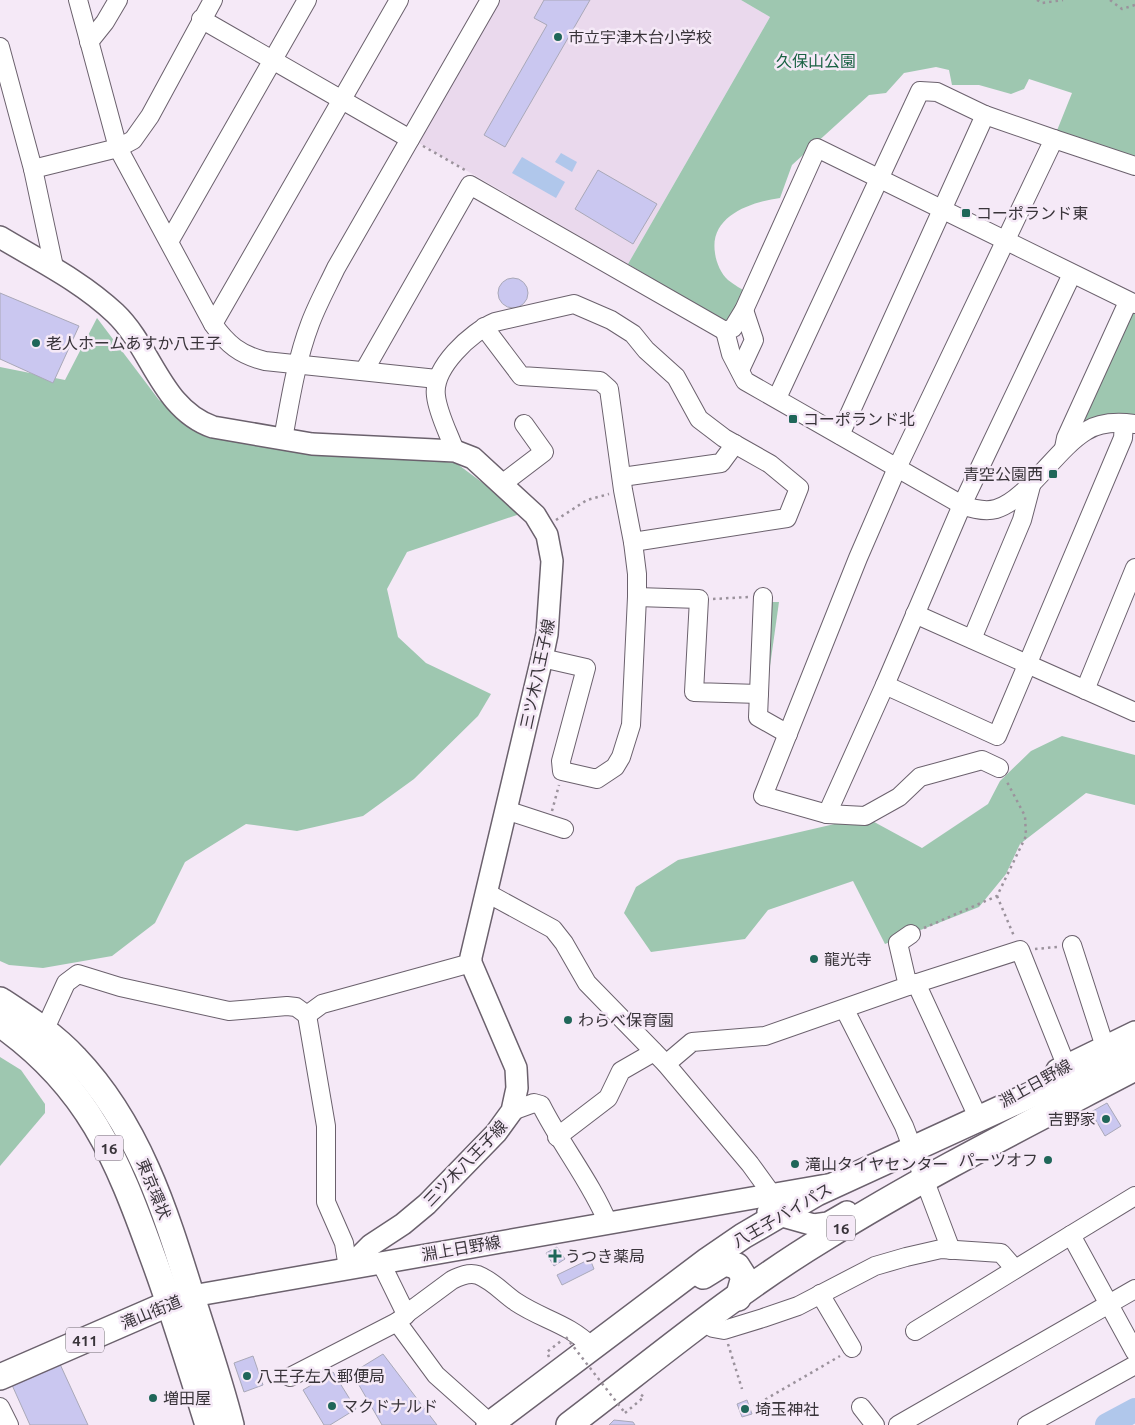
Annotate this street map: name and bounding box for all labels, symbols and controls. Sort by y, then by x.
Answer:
place label: 市立宇津木台小学校 [568,28,712,46]
marker: 市立宇津木台小学校 [552,31,564,43]
park label: 久保山公園 [776,52,856,70]
place label: コーポランド東 [976,204,1088,222]
marker: コーポランド東 [960,207,972,219]
place label: 老人ホームあすか八王子 [46,334,222,352]
marker: 老人ホームあすか八王子 [30,337,42,349]
place label: コーポランド北 [803,410,915,428]
marker: コーポランド北 [787,413,799,425]
place label: 青空公園西 [963,465,1043,483]
marker: 青空公園西 [1047,468,1059,480]
street label: 三ツ木八王子線 [517,617,557,731]
place label: 龍光寺 [824,950,872,968]
marker: 龍光寺 [808,953,820,965]
place label: わらべ保育園 [578,1011,674,1029]
marker: わらべ保育園 [562,1014,574,1026]
street label: 淵上日野線 [996,1056,1074,1110]
place label: 吉野家 [1048,1110,1096,1128]
marker: 吉野家 [1100,1113,1112,1125]
street label: 三ツ木八王子線 [420,1116,510,1210]
road number: 16 [95,1136,123,1160]
place label: パーツオフ [958,1151,1038,1169]
marker: パーツオフ [1042,1154,1054,1166]
place label: 滝山タイヤセンター [805,1155,949,1173]
street label: 東京環状 [134,1156,174,1222]
marker: 滝山タイヤセンター [789,1158,801,1170]
street label: 八王子バイパス [729,1179,835,1251]
road number: 16 [827,1216,855,1240]
street label: 淵上日野線 [420,1232,502,1264]
place label: うつき薬局 [565,1247,645,1265]
marker: うつき薬局 [549,1250,561,1262]
street label: 滝山街道 [118,1292,184,1332]
road number: 411 [66,1328,104,1352]
place label: 八王子左入郵便局 [257,1367,385,1385]
marker: 八王子左入郵便局 [241,1370,253,1382]
place label: 増田屋 [163,1389,211,1407]
marker: 増田屋 [147,1392,159,1404]
place label: マクドナルド [342,1397,438,1415]
marker: マクドナルド [326,1400,338,1412]
place label: 埼玉神社 [755,1400,819,1418]
marker: 埼玉神社 [739,1403,751,1415]

